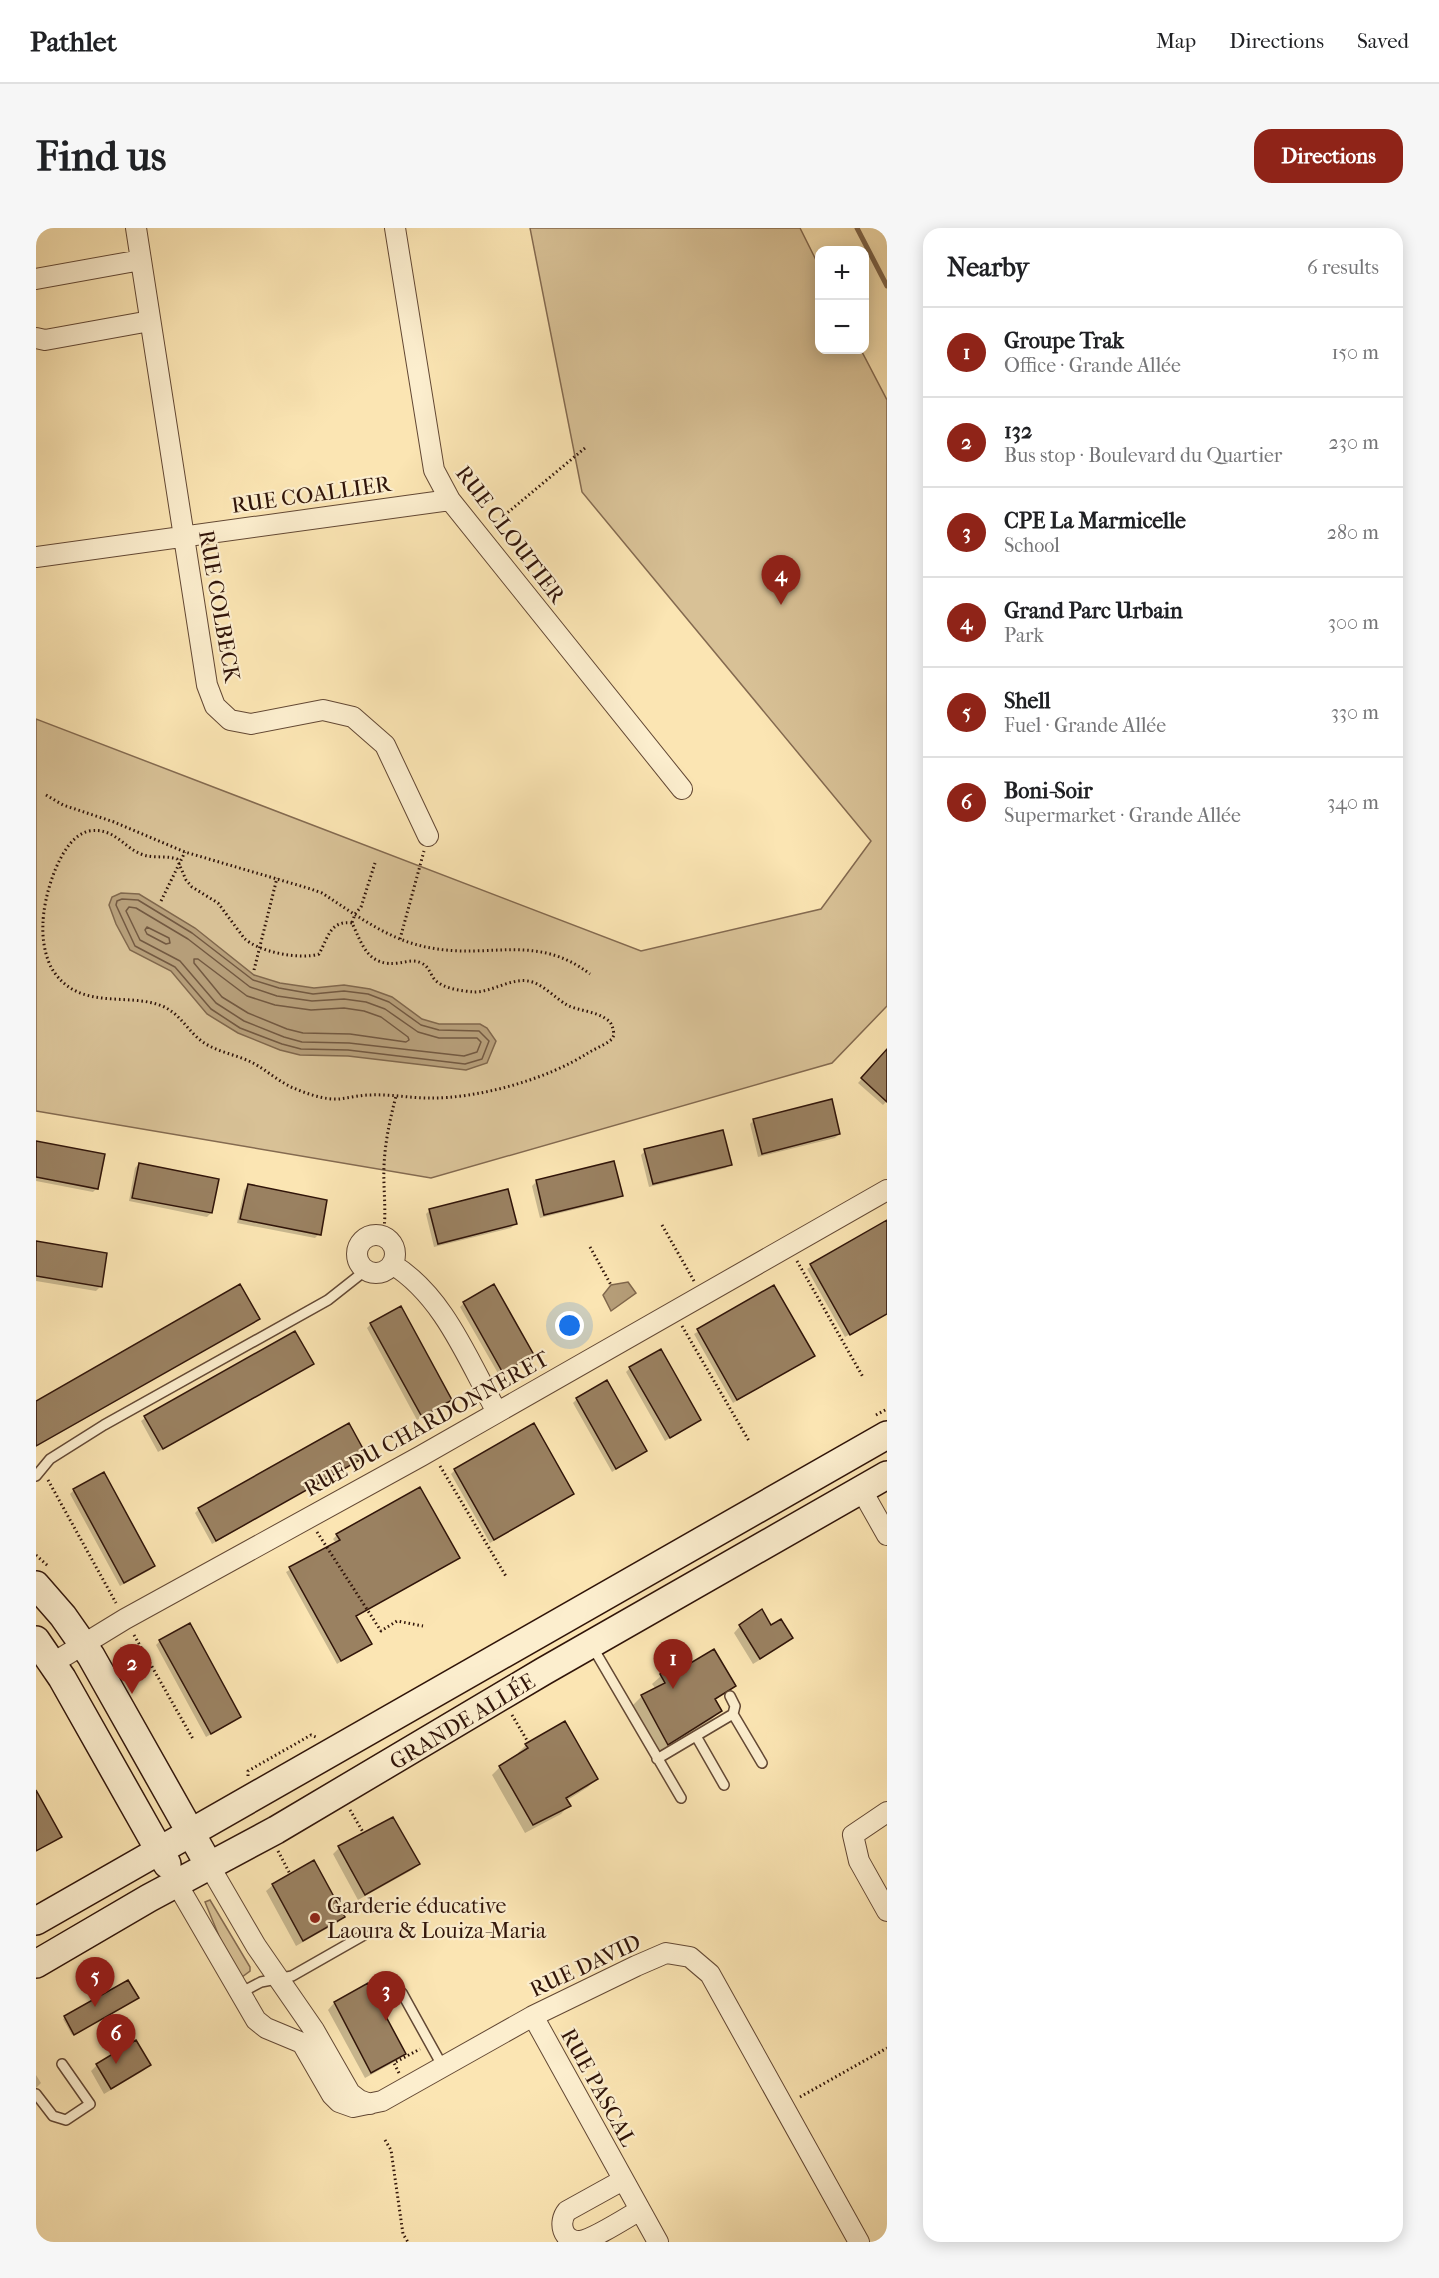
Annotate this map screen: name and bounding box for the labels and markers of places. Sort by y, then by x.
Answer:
pin: 4 [762,556,800,605]
pin: 1 [654,1640,692,1689]
pin: 2 [112,1644,152,1694]
place label: Garderie éducative Laoura & Louiza-Maria [327,1893,547,1944]
marker: Garderie éducative Laoura & Louiza-Maria [308,1911,322,1925]
pin: 5 [76,1958,114,2007]
pin: 3 [366,1972,406,2021]
pin: 6 [96,2014,136,2064]

